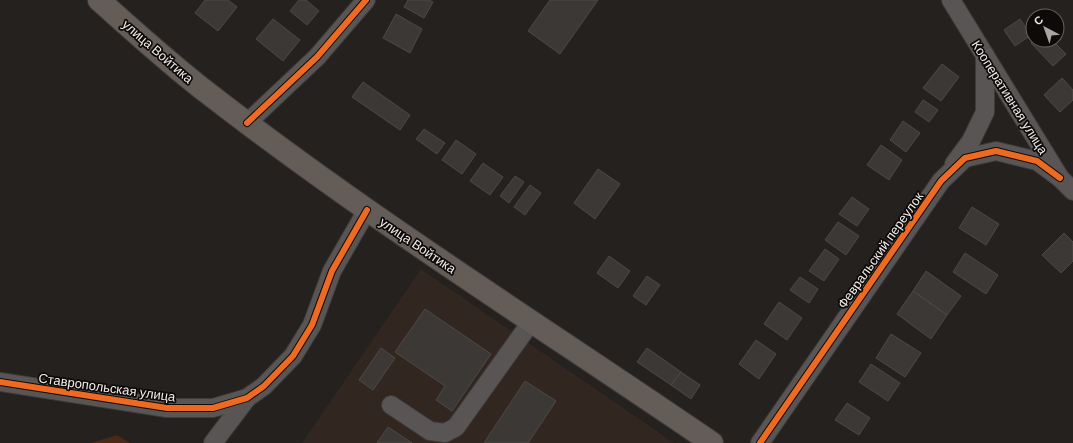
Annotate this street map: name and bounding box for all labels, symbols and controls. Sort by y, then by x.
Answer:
north arrow [1025,8,1065,48]
text: С [1031,13,1046,28]
street label: улица Войтика [119,16,197,87]
street label: Кооперативная улица [968,37,1052,158]
street label: Февральский переулок [834,188,927,312]
street label: улица Войтика [376,214,460,278]
street label: Ставропольская улица [37,369,177,406]

